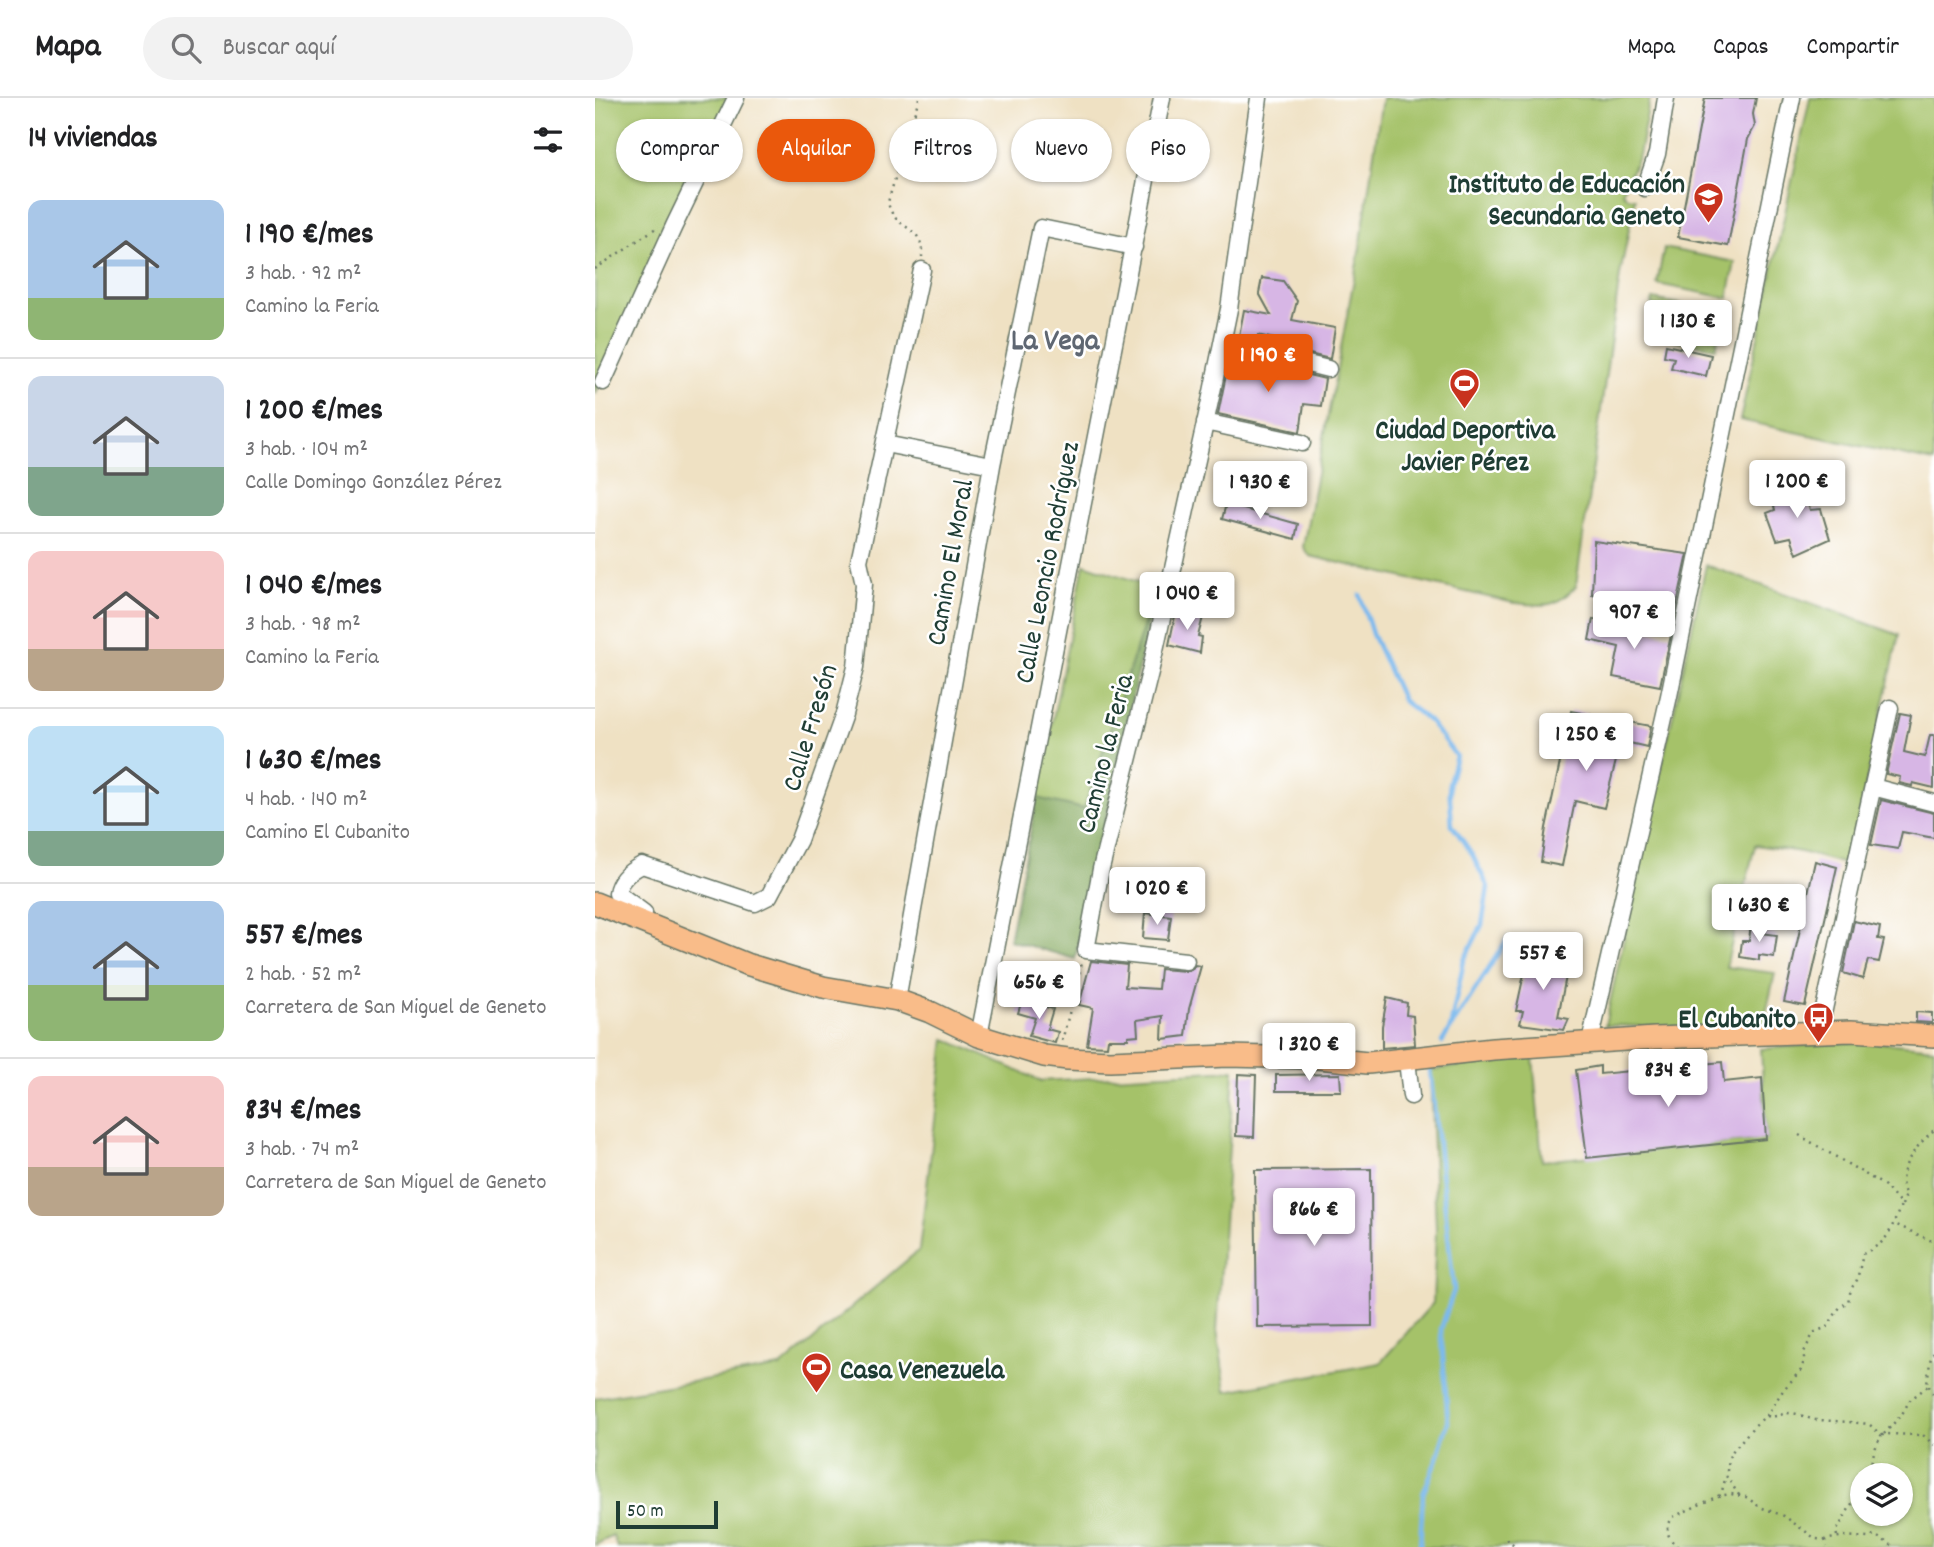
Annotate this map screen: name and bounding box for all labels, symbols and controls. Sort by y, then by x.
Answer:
search box [143,17,633,80]
text: Mapa [35,25,101,72]
icon: search [167,29,205,67]
text: Buscar aquí [223,30,335,67]
text: Mapa [1627,31,1675,65]
text: Capas [1713,31,1769,65]
text: Compartir [1807,31,1899,65]
text: 14 viviendas [28,119,158,162]
chip: Comprar [616,119,743,182]
chip: Alquilar [757,119,875,182]
chip: Filtros [889,119,997,182]
chip: Nuevo [1011,119,1112,182]
chip: Piso [1126,119,1210,182]
icon: filters [529,121,567,159]
place label: Instituto de Educación Secundaria Geneto [1449,167,1685,239]
school or university icon: Instituto de Educación Secundaria Geneto [1691,181,1725,225]
text: 1 190 €/mes [245,215,374,258]
icon: home [84,228,168,312]
text: 3 hab. · 92 m² [245,258,361,291]
text: Camino la Feria [245,291,379,324]
pin: 1 130 € [1623,300,1753,360]
text: 1 130 € [1660,306,1716,339]
district label: La Vega [1011,322,1100,365]
pin: 1 190 € [1203,334,1333,394]
text: 1 190 € [1240,340,1296,373]
sports icon: Ciudad Deportiva Javier Pérez [1448,367,1482,411]
text: 1 200 €/mes [245,391,383,434]
icon: home [84,404,168,488]
place label: Ciudad Deportiva Javier Pérez [1375,413,1556,485]
text: 3 hab. · 104 m² [245,434,368,467]
street label: Calle Leoncio Rodríguez [1007,438,1093,687]
pin: 1 200 € [1732,460,1862,520]
pin: 1 930 € [1195,462,1325,521]
text: 1 200 € [1765,466,1829,499]
text: Calle Domingo González Pérez [245,467,502,500]
text: 1 930 € [1229,467,1291,500]
street label: Camino El Moral [919,476,987,649]
text: 1 040 €/mes [245,566,382,609]
pin: 1 040 € [1122,573,1252,632]
text: 1 040 € [1155,578,1219,611]
icon: home [84,579,168,663]
pin: 907 € [1585,592,1683,651]
text: 907 € [1609,597,1659,630]
text: 3 hab. · 98 m² [245,609,361,642]
text: Camino la Feria [245,642,379,675]
street label: Calle Fresón [774,660,851,797]
street label: Camino la Feria [1069,670,1147,838]
pin: 1 250 € [1521,714,1651,773]
text: 1 250 € [1555,719,1617,752]
text: 1 630 €/mes [245,741,381,784]
icon: home [84,754,168,838]
text: 4 hab. · 140 m² [245,784,367,817]
text: Camino El Cubanito [245,817,410,850]
pin: 1 020 € [1092,868,1222,927]
text: 1 020 € [1125,873,1189,906]
pin: 1 630 € [1694,884,1824,944]
text: 1 630 € [1728,890,1790,923]
text: 557 €/mes [245,916,363,959]
icon: home [84,929,168,1013]
pin: 557 € [1494,932,1592,992]
text: 557 € [1519,938,1567,971]
text: 2 hab. · 52 m² [245,959,361,992]
pin: 656 € [990,962,1088,1021]
text: 656 € [1013,967,1065,1000]
text: Carretera de San Miguel de Geneto [245,992,546,1025]
bus stop icon: El Cubanito [1802,1000,1836,1044]
place label: El Cubanito [1678,1002,1796,1042]
pin: 1 320 € [1244,1024,1374,1083]
text: 1 320 € [1278,1029,1340,1062]
pin: 834 € [1619,1049,1717,1109]
text: 834 € [1644,1055,1692,1088]
text: 834 €/mes [245,1091,361,1134]
icon: home [84,1104,168,1188]
text: 3 hab. · 74 m² [245,1134,359,1167]
text: Carretera de San Miguel de Geneto [245,1167,546,1200]
pin: 866 € [1265,1188,1363,1248]
text: 866 € [1289,1194,1339,1227]
sports icon: Casa Venezuela [800,1351,834,1395]
place label: Casa Venezuela [840,1353,1005,1393]
map controls [1850,1463,1913,1526]
button: layers [1850,1463,1913,1526]
scale bar [616,1498,717,1530]
text: 50 m [627,1499,664,1526]

